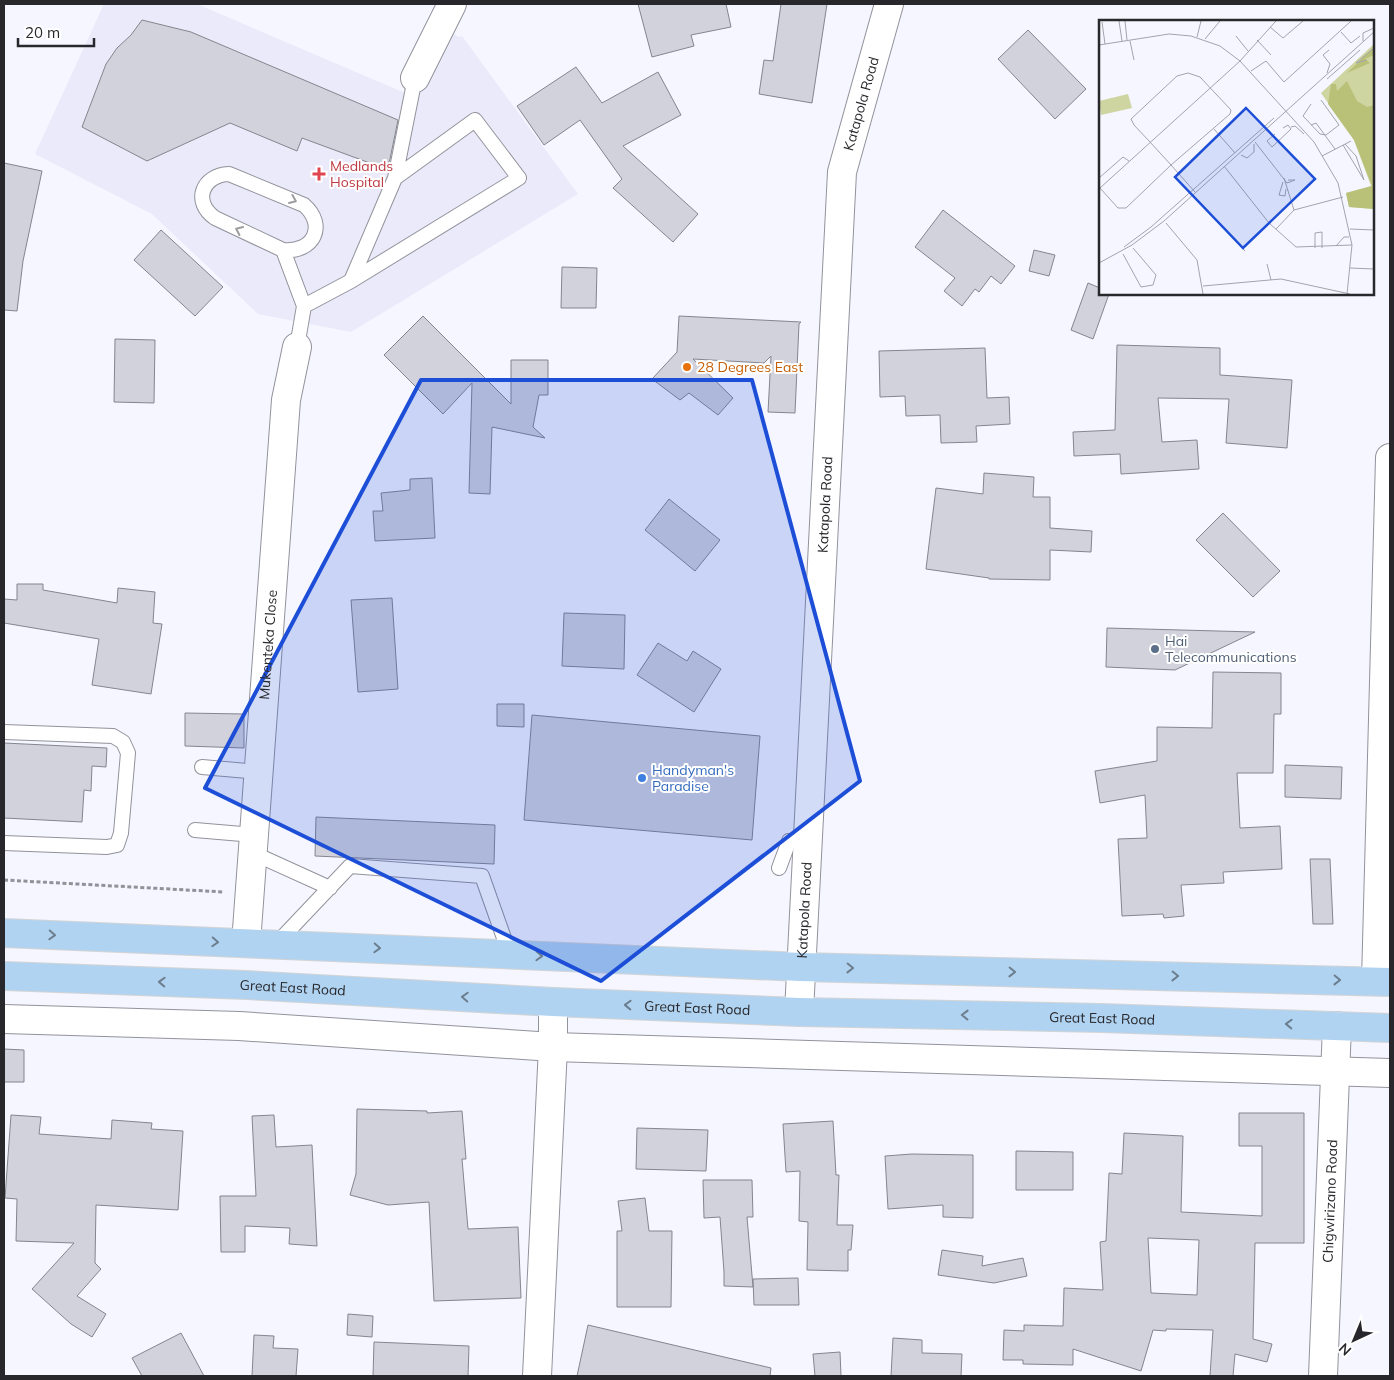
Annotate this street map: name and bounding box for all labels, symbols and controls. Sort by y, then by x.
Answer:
scale bar [18,15,94,47]
inset map [1099,20,1374,295]
text: 20 m [25,23,60,42]
street label: Katapola Road [839,55,883,153]
place label: Medlands Hospital [330,157,393,191]
marker: Medlands Hospital [312,167,326,181]
one-way arrow [288,194,297,205]
one-way arrow [235,225,244,236]
place label: 28 Degrees East [697,358,803,376]
marker: 28 Degrees East [681,361,693,373]
street label: Katapola Road [814,456,836,553]
street label: Mukenteka Close [255,589,281,700]
place label: Hai Telecommunications [1165,632,1297,666]
marker: Hai Telecommunications [1149,643,1161,655]
place label: Handyman's Paradise [652,761,734,795]
marker: Handyman's Paradise [636,772,648,784]
street label: Katapola Road [793,861,816,959]
one-way arrow [49,929,57,940]
one-way arrow [212,937,219,947]
one-way arrow [374,943,381,953]
one-way arrow [536,950,544,961]
one-way arrow [846,963,854,973]
one-way arrow [1009,967,1017,977]
one-way arrow [1172,971,1179,981]
one-way arrow [1334,975,1342,985]
street label: Great East Road [239,976,346,1000]
one-way arrow [158,977,166,988]
one-way arrow [461,992,469,1003]
street label: Great East Road [644,997,751,1019]
one-way arrow [623,999,631,1010]
street label: Great East Road [1049,1008,1155,1029]
one-way arrow [961,1010,969,1020]
one-way arrow [1285,1019,1293,1030]
street label: Chigwirizano Road [1319,1139,1341,1263]
north arrow [1329,1315,1379,1365]
text: N [1335,1339,1355,1359]

